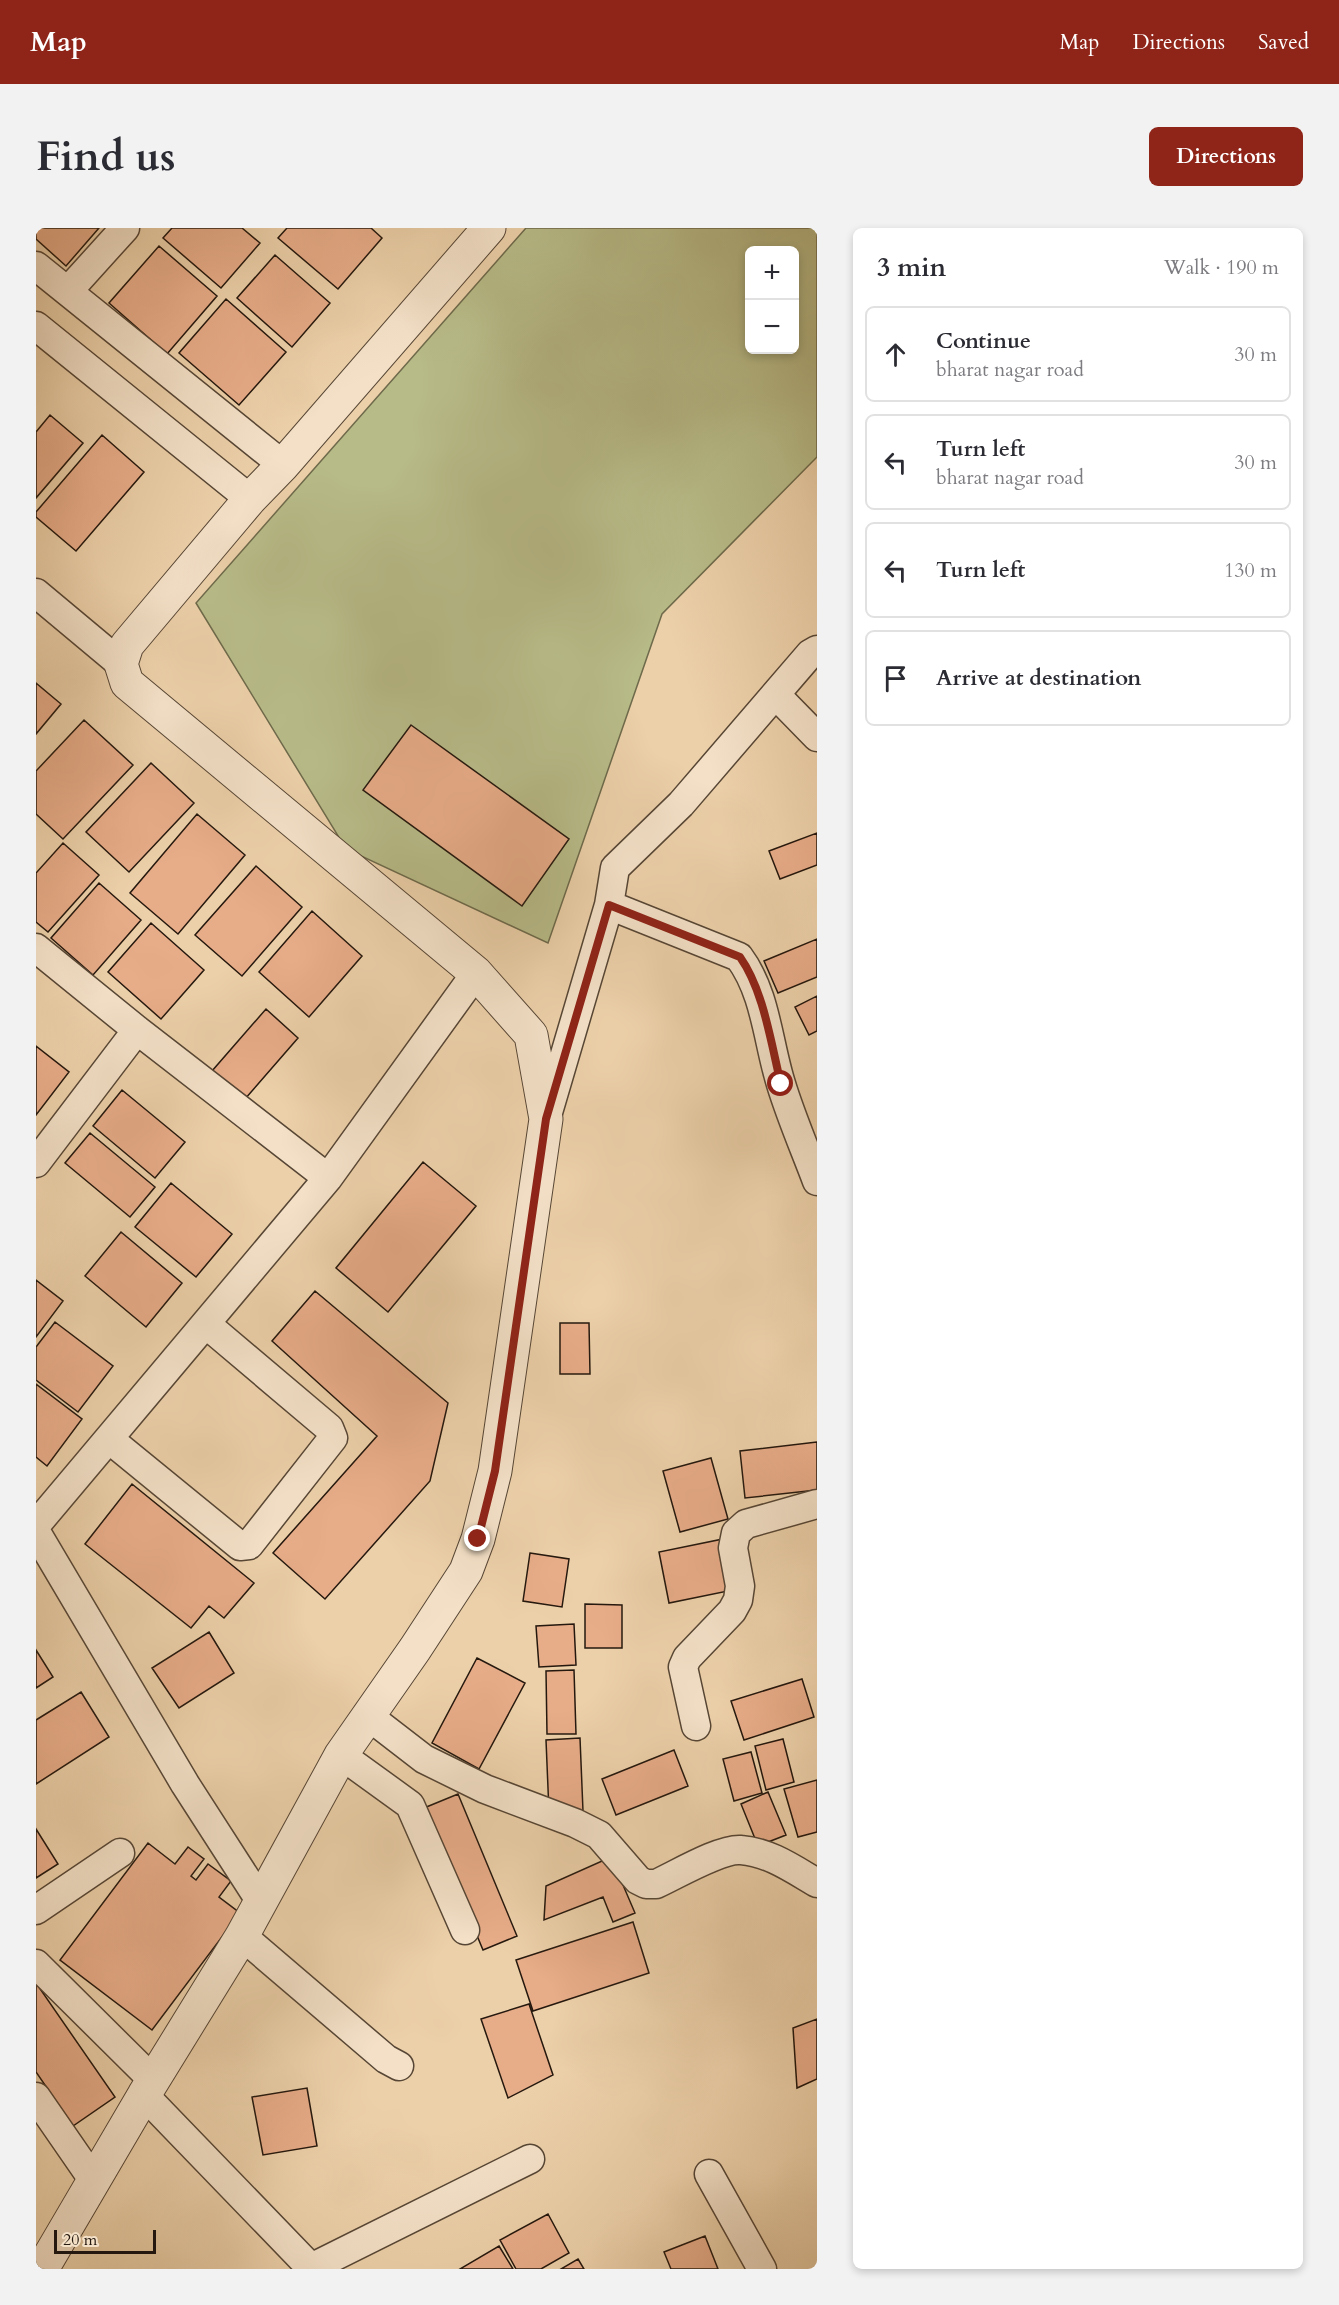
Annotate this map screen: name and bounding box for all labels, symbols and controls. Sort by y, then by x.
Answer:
text: Map [30,23,87,61]
text: Map [1059,28,1099,57]
text: Directions [1132,28,1225,57]
text: Saved [1258,28,1309,57]
button: Directions [1149,127,1303,186]
text: Find us [36,128,176,185]
map controls [745,246,799,354]
button: + [745,246,799,300]
text: 3 min [877,250,946,285]
text: Walk · 190 m [1164,254,1279,281]
button: − [745,300,799,354]
text: Continue [936,326,1031,356]
icon: ahead [879,338,912,371]
text: 30 m [1234,341,1277,368]
text: bharat nagar road [936,356,1084,383]
text: Turn left [936,434,1025,464]
icon: left [879,446,912,479]
text: 30 m [1234,449,1277,476]
text: bharat nagar road [936,464,1084,491]
icon: left [879,554,912,587]
text: Turn left [936,555,1025,585]
text: 130 m [1224,557,1277,584]
icon: arrive [879,662,912,695]
text: Arrive at destination [936,663,1141,693]
route start [767,1070,793,1096]
route end [464,1525,490,1551]
scale bar [54,2227,156,2254]
text: 20 m [63,2229,97,2251]

